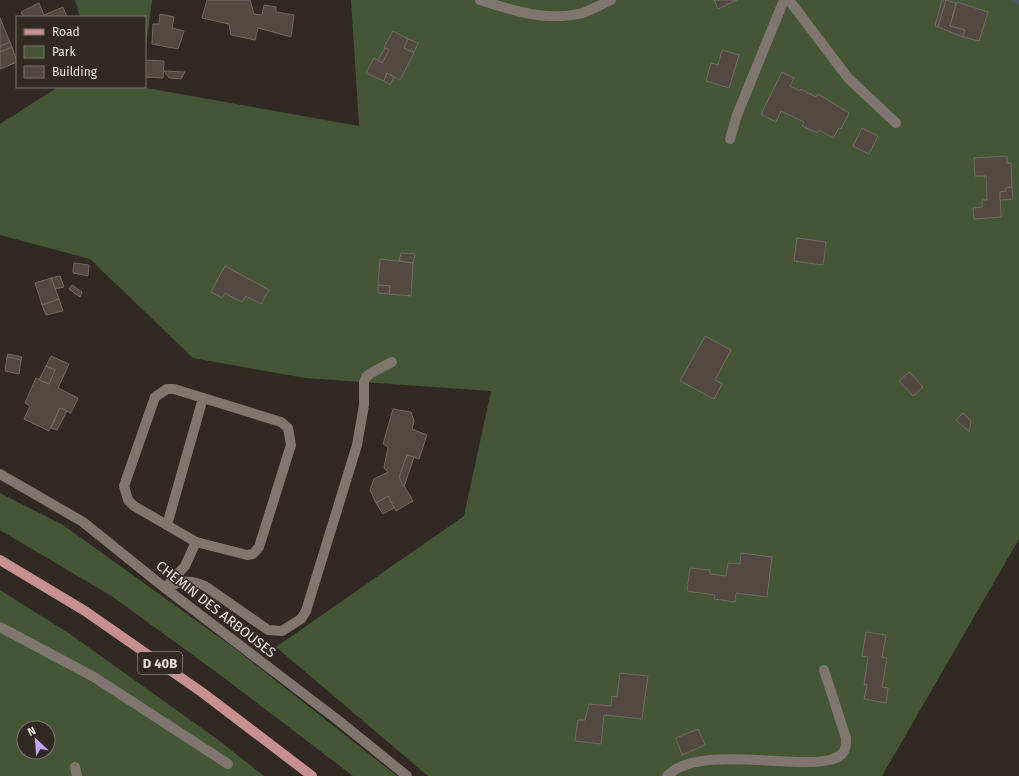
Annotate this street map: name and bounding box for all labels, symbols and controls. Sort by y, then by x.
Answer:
legend [16,16,146,88]
text: Road [52,25,80,39]
text: Park [52,45,76,59]
text: Building [52,65,98,79]
street label: CHEMIN DES ARBOUSES [152,557,279,662]
road number: D 40B [138,652,182,674]
north arrow [16,720,56,760]
text: N [26,724,38,739]

